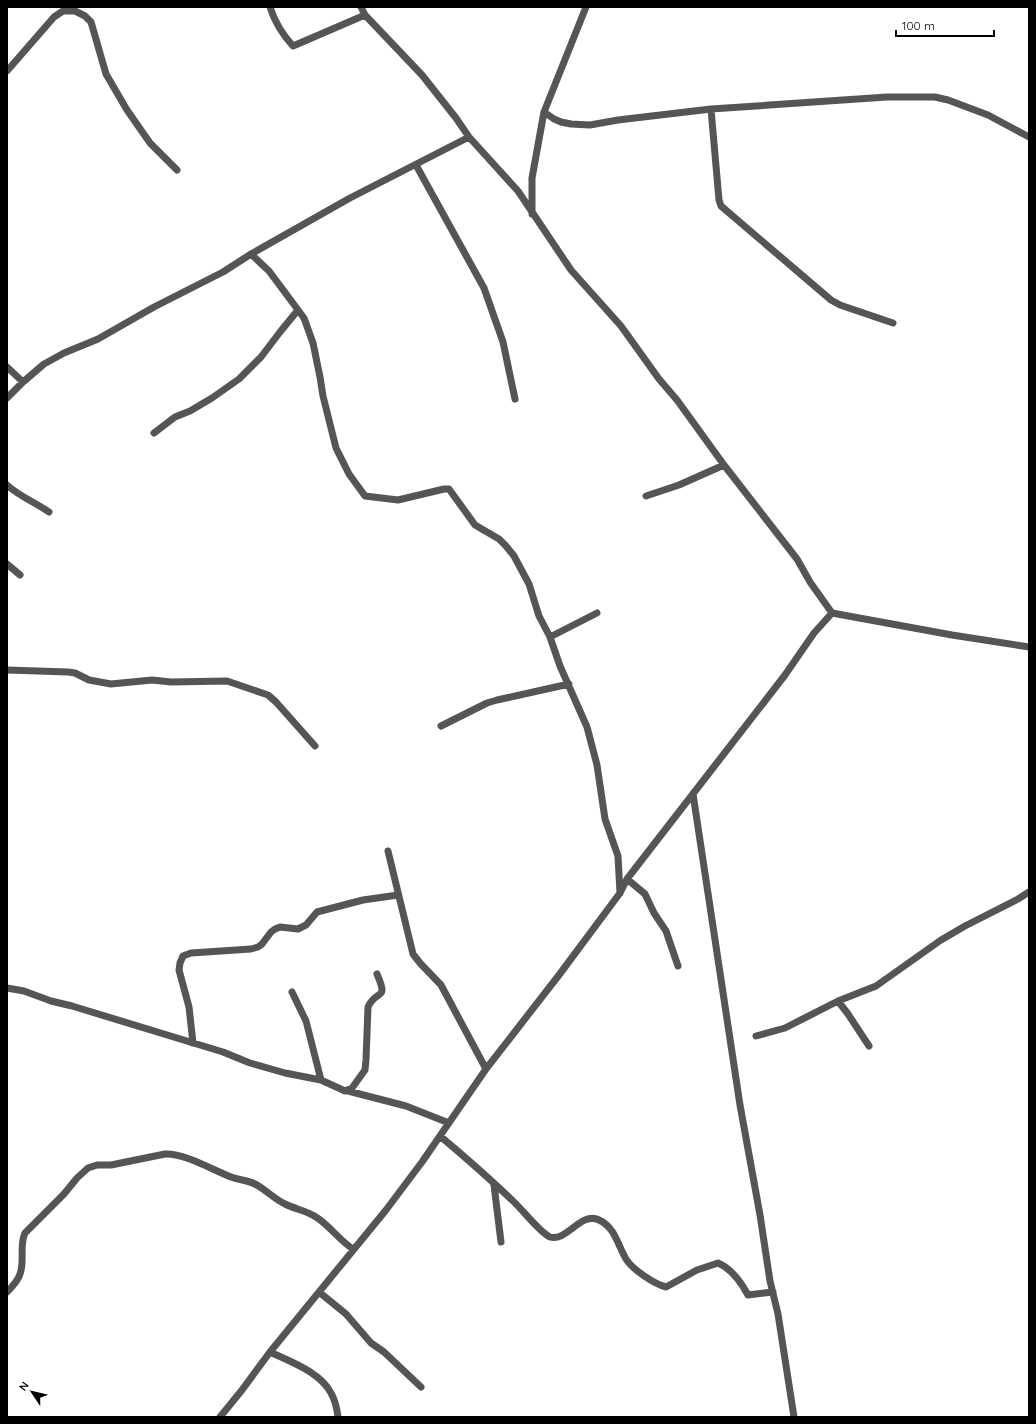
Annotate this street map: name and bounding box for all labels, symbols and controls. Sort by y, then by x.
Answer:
scale bar [896,12,994,38]
text: 100 m [902,18,935,33]
north arrow [12,1372,52,1412]
text: N [16,1379,32,1394]

